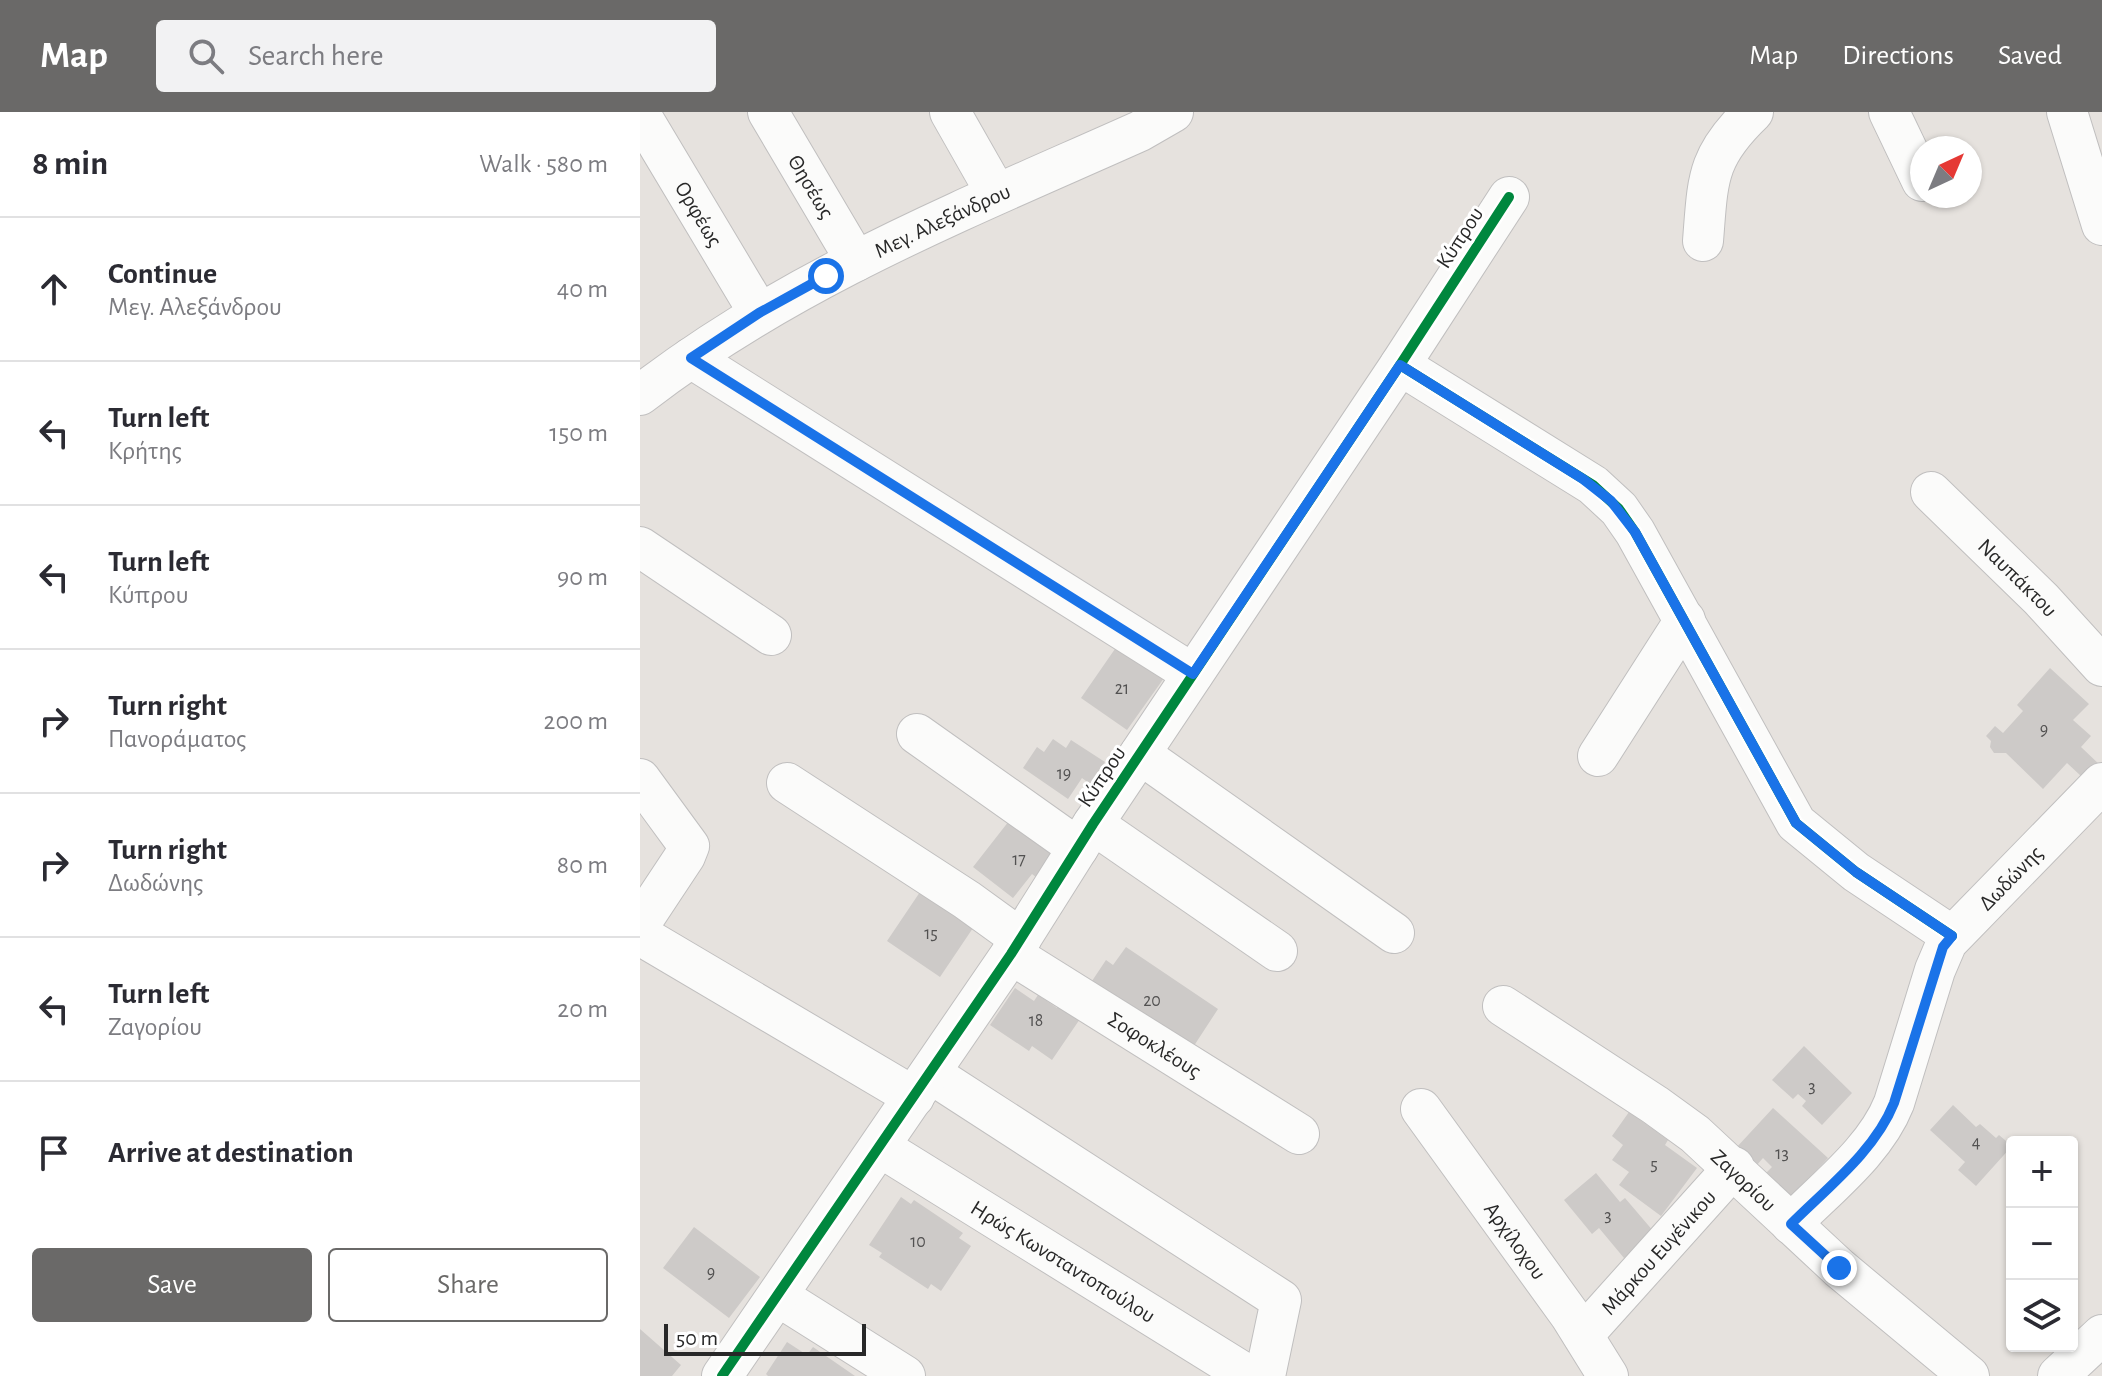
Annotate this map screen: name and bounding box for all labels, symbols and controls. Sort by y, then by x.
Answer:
search box [156,20,716,92]
icon: search [184,34,228,78]
text: Map [40,37,108,75]
text: Search here [248,41,384,71]
text: Map [1749,42,1798,70]
text: Directions [1842,42,1954,70]
text: Saved [1998,42,2062,70]
north arrow [1910,136,1982,208]
text: 8 min [32,147,108,181]
text: Walk · 580 m [479,151,608,177]
street label: Θησέως [784,151,838,222]
street label: Ορφέως [671,178,726,250]
street label: Μεγ. Αλεξάνδρου [871,180,1014,262]
street label: Κύπρου [1432,203,1488,272]
route start [808,258,844,294]
text: Continue [108,259,217,289]
icon: ahead [32,267,76,311]
text: 40 m [557,276,608,302]
text: Μεγ. Αλεξάνδρου [108,294,282,320]
text: Turn left [108,403,209,433]
icon: left [32,411,76,455]
text: 150 m [549,420,608,446]
text: Κρήτης [108,438,182,464]
street label: Ναυπάκτου [1974,535,2061,621]
text: Turn left [108,547,209,577]
icon: left [32,555,76,599]
text: 90 m [557,564,608,590]
text: Κύπρου [108,582,188,608]
house number: 21 [1115,680,1129,698]
text: Turn right [108,691,227,721]
icon: right [32,699,76,743]
text: 200 m [544,708,608,734]
house number: 9 [2040,721,2048,739]
text: Πανοράματος [108,726,246,752]
street label: Κύπρου [1074,742,1130,811]
house number: 19 [1057,765,1071,783]
text: Turn right [108,835,227,865]
street label: Δωδώνης [1975,841,2047,915]
icon: right [32,843,76,887]
house number: 17 [1012,851,1026,869]
text: 80 m [557,852,608,878]
text: Δωδώνης [108,870,203,896]
house number: 15 [924,925,938,943]
text: Turn left [108,979,209,1009]
icon: left [32,987,76,1031]
house number: 20 [1143,992,1161,1010]
text: 20 m [557,996,608,1022]
street label: Σοφοκλέους [1104,1008,1205,1082]
house number: 18 [1029,1012,1043,1030]
text: Ζαγορίου [108,1014,202,1040]
house number: 3 [1808,1078,1816,1096]
icon: arrive [32,1131,76,1175]
house number: 4 [1972,1134,1981,1152]
map controls [2006,1136,2078,1352]
button: + [2006,1136,2078,1208]
text: Arrive at destination [108,1138,354,1168]
street label: Ζαγορίου [1707,1145,1780,1216]
house number: 13 [1775,1145,1789,1163]
house number: 5 [1650,1156,1658,1174]
street label: Μάρκου Ευγένικου [1597,1186,1720,1319]
street label: Ηρώς Κωνσταντοπούλου [967,1196,1159,1327]
street label: Αρχίλοχου [1480,1198,1550,1284]
house number: 3 [1604,1207,1612,1225]
button: − [2006,1208,2078,1280]
house number: 10 [910,1233,926,1251]
button: Save [32,1248,312,1322]
button: Share [328,1248,608,1322]
route end [1821,1250,1857,1286]
house number: 9 [707,1264,715,1282]
button: layers [2006,1280,2078,1352]
scale bar [664,1320,866,1356]
text: 50 m [676,1327,718,1349]

